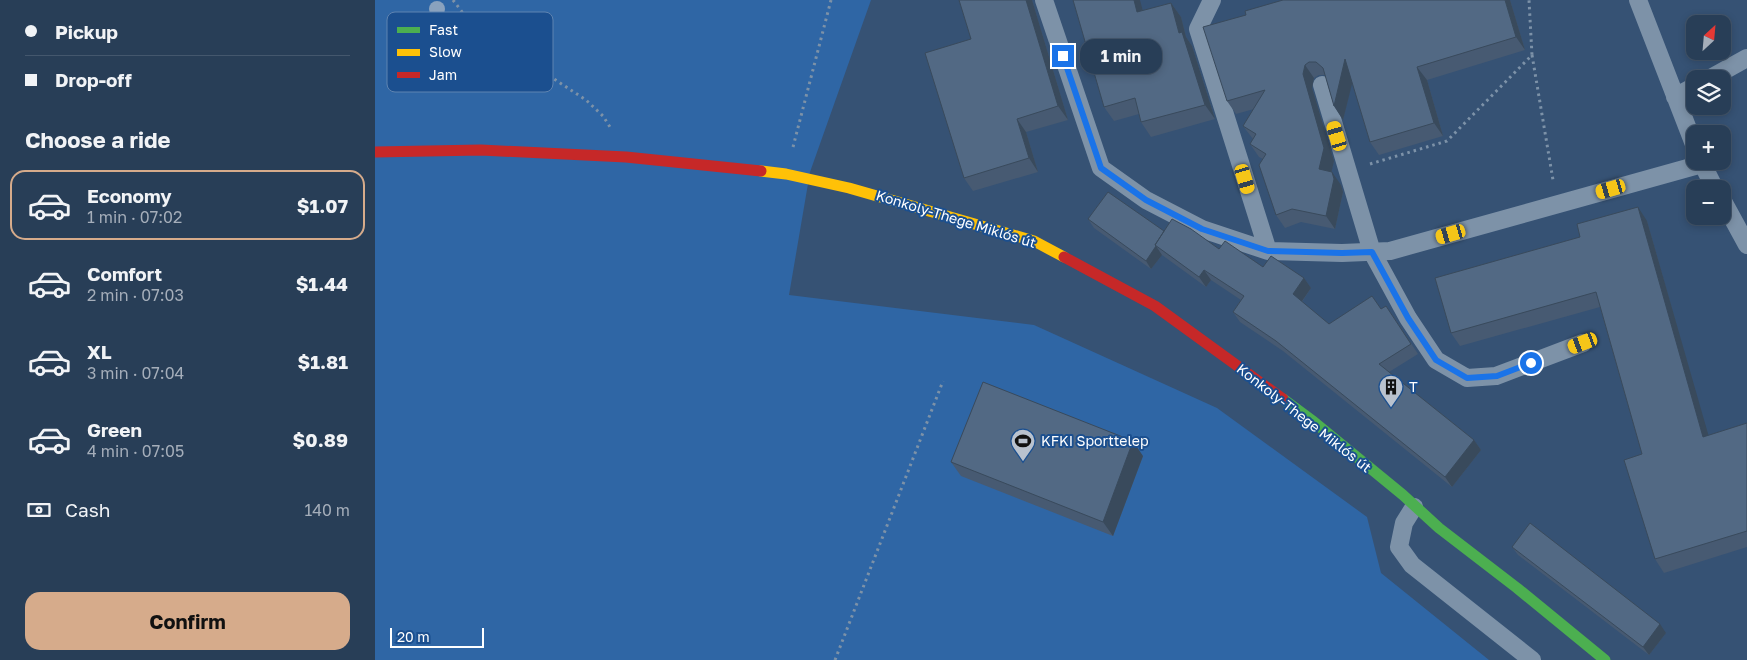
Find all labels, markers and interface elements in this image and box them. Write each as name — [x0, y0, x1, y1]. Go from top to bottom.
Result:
legend — [387, 12, 553, 92]
north arrow — [1686, 15, 1731, 60]
map controls — [1686, 15, 1731, 225]
text: Pickup — [55, 20, 118, 43]
text: Fast — [429, 21, 458, 38]
callout: 1 min — [1081, 38, 1163, 74]
text: Slow — [429, 43, 462, 60]
route end — [1052, 45, 1074, 67]
text: 1 min — [1101, 46, 1141, 66]
text: Jam — [429, 66, 457, 83]
text: Drop-off — [55, 68, 132, 91]
button: layers — [1686, 70, 1731, 115]
car — [1325, 119, 1348, 153]
button: + — [1686, 125, 1731, 170]
text: Choose a ride — [25, 126, 171, 153]
car — [1233, 162, 1256, 196]
car — [1594, 178, 1627, 200]
button: − — [1686, 180, 1731, 225]
icon: car — [27, 183, 72, 228]
text: Economy — [87, 184, 172, 207]
street label: Konkoly-Thege Miklós út — [874, 186, 1038, 251]
text: $1.07 — [297, 194, 348, 217]
text: 1 min · 07:02 — [87, 207, 182, 227]
car — [1434, 223, 1467, 245]
icon: car — [27, 261, 72, 306]
text: Comfort — [87, 262, 162, 285]
text: $1.44 — [296, 272, 348, 295]
text: 2 min · 07:03 — [87, 285, 184, 305]
car — [1566, 331, 1599, 355]
icon: car — [27, 339, 72, 384]
text: XL — [87, 340, 112, 363]
text: $1.81 — [297, 350, 348, 373]
route start — [1520, 352, 1542, 374]
street label: Konkoly-Thege Miklós út — [1234, 360, 1375, 475]
text: 3 min · 07:04 — [87, 363, 184, 383]
building icon: T — [1378, 374, 1404, 408]
place label: T — [1409, 378, 1418, 395]
icon: car — [27, 417, 72, 462]
text: Green — [87, 418, 142, 441]
text: $0.89 — [293, 428, 348, 451]
sports icon: KFKI Sporttelep — [1010, 428, 1036, 462]
place label: KFKI Sporttelep — [1041, 432, 1149, 449]
text: 4 min · 07:05 — [87, 441, 184, 461]
icon: cash — [25, 496, 53, 524]
text: Cash — [65, 498, 110, 521]
text: 140 m — [304, 500, 350, 520]
button: Confirm — [25, 592, 350, 650]
scale bar — [390, 625, 484, 648]
text: 20 m — [397, 628, 430, 645]

